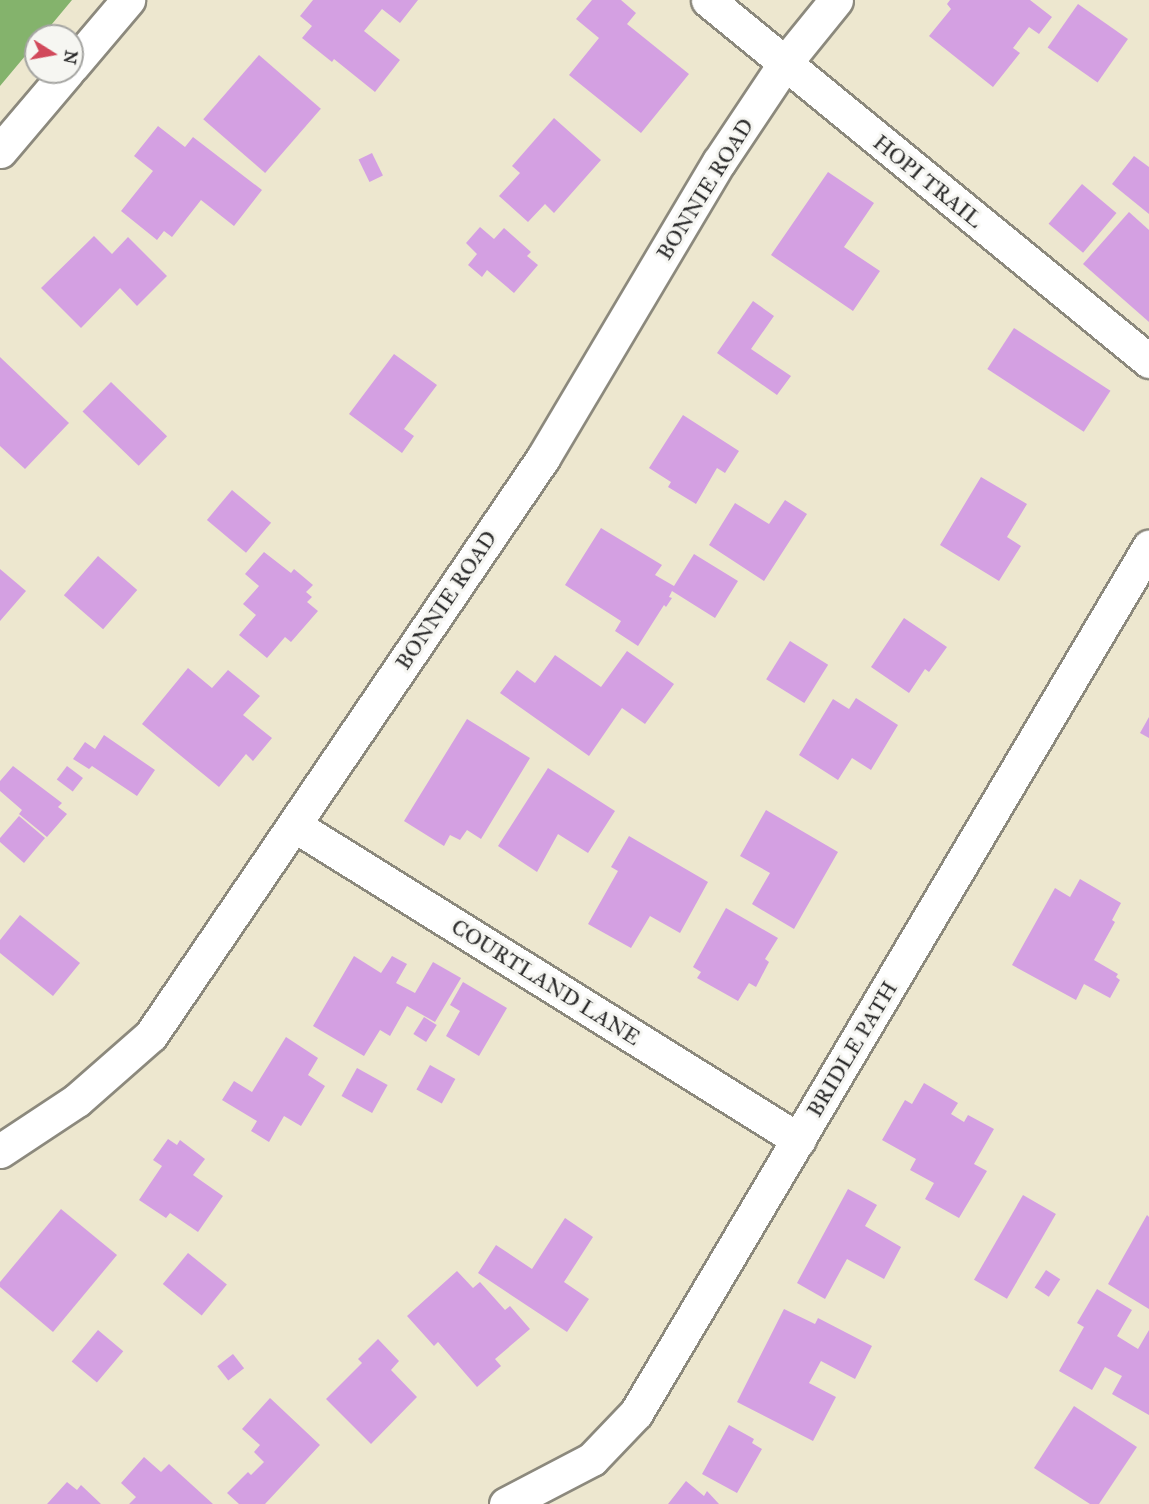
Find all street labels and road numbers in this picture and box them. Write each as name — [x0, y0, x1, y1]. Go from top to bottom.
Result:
street label: BONNIE ROAD — [651, 113, 759, 265]
street label: HOPI TRAIL — [868, 129, 988, 233]
street label: BONNIE ROAD — [390, 525, 502, 675]
street label: COURTLAND LANE — [447, 913, 645, 1051]
street label: BRIDLE PATH — [801, 976, 903, 1122]

